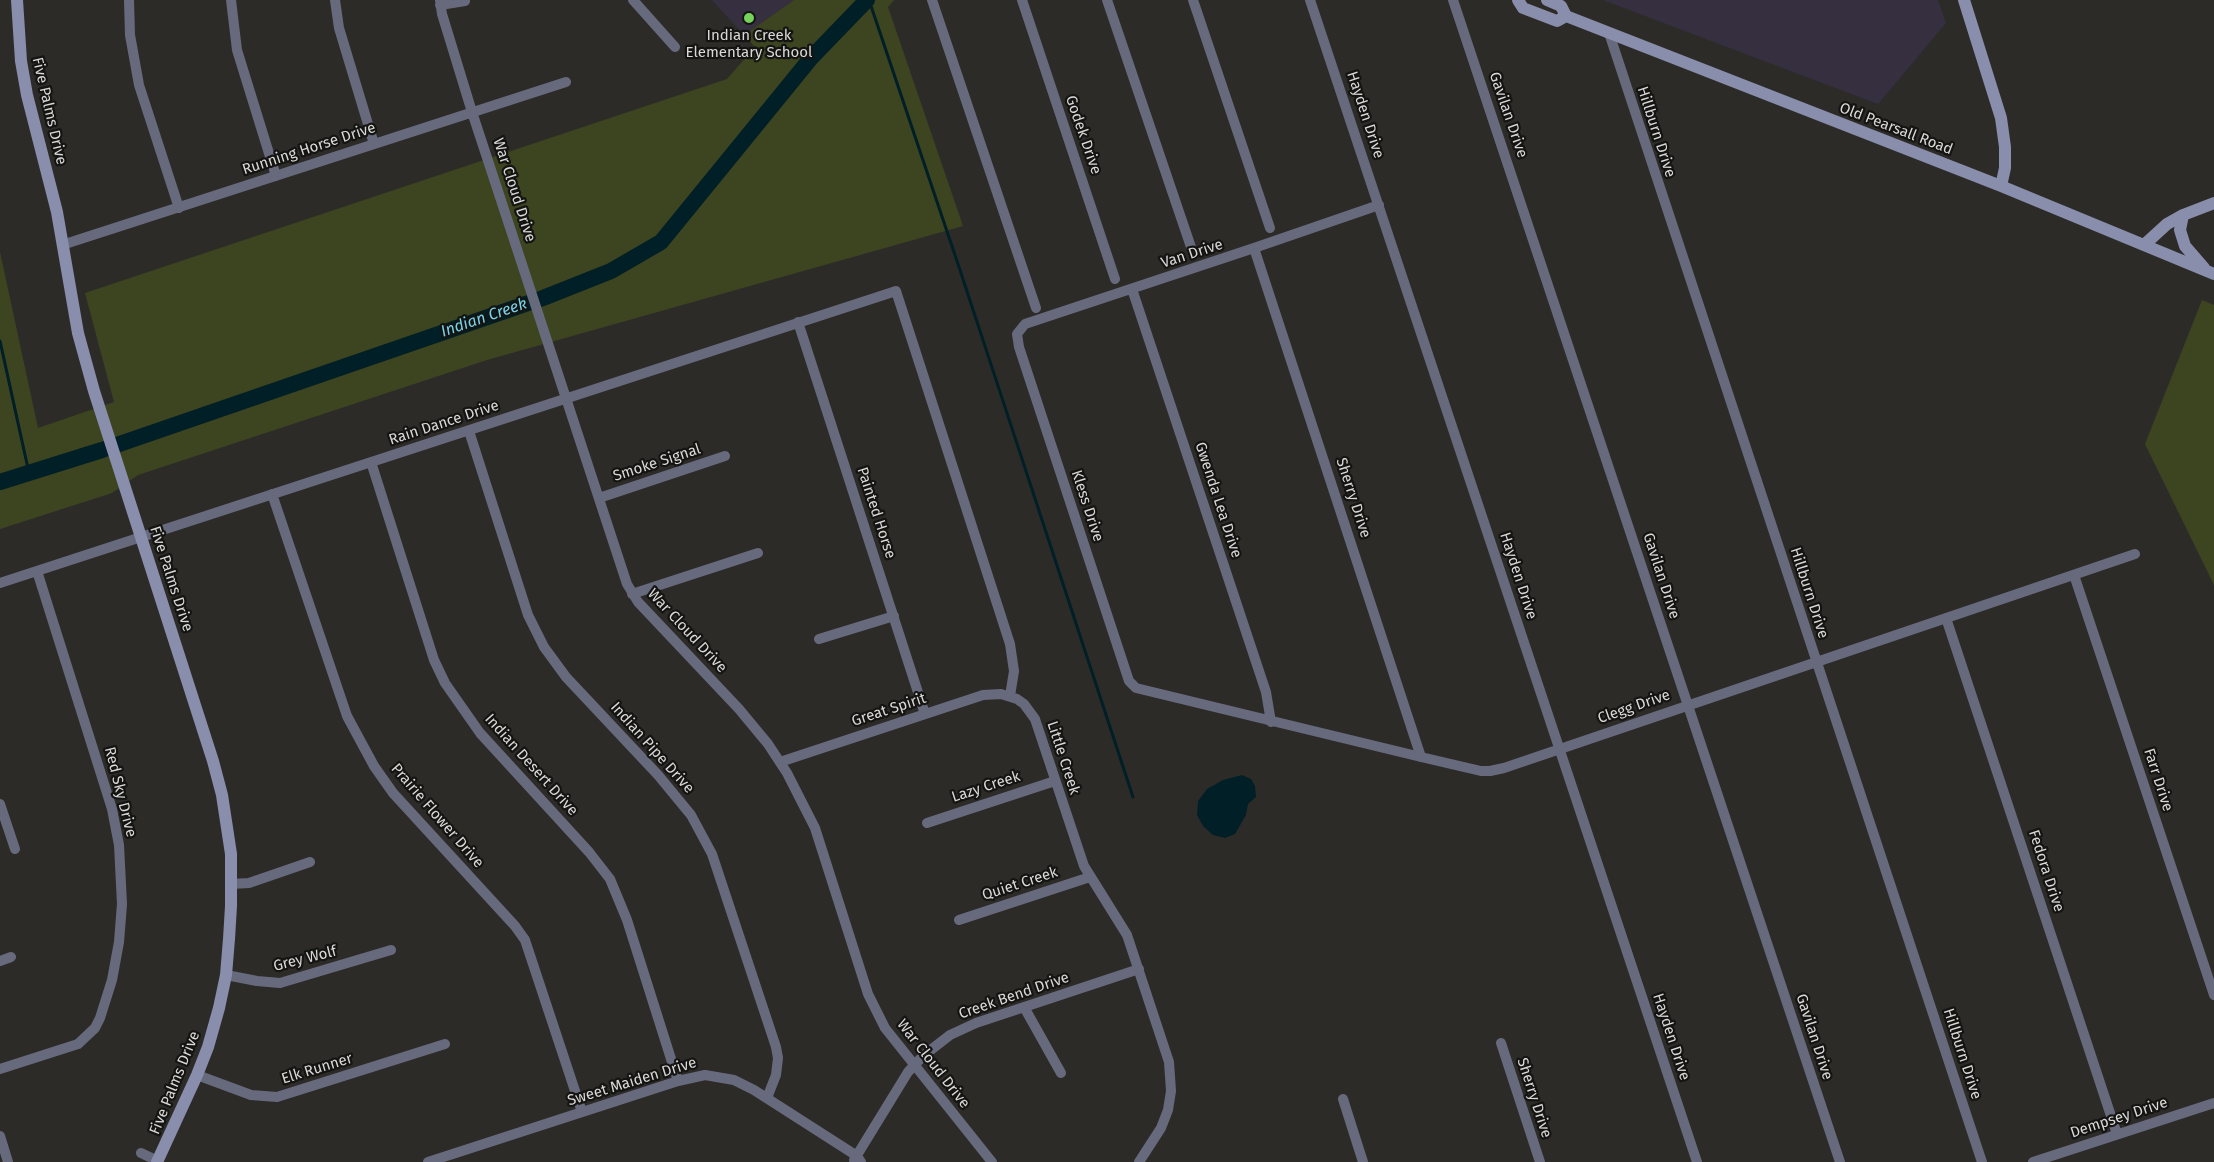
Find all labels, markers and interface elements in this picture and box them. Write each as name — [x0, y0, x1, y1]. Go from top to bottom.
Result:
marker: Indian Creek Elementary School — [742, 11, 756, 25]
place label: Indian Creek Elementary School — [686, 27, 812, 62]
street label: Five Palms Drive — [28, 55, 70, 167]
street label: Hayden Drive — [1342, 69, 1388, 161]
street label: Gavilan Drive — [1485, 70, 1531, 160]
street label: Hillburn Drive — [1633, 84, 1679, 180]
street label: Godek Drive — [1061, 93, 1105, 177]
street label: Old Pearsall Road — [1837, 99, 1955, 159]
street label: Running Horse Drive — [240, 119, 378, 179]
street label: War Cloud Drive — [489, 136, 539, 244]
street label: Van Drive — [1159, 236, 1225, 272]
water label: Indian Creek — [438, 294, 530, 342]
street label: Rain Dance Drive — [387, 397, 501, 449]
street label: Smoke Signal — [611, 440, 703, 486]
street label: Gwenda Lea Drive — [1191, 440, 1245, 560]
street label: Sherry Drive — [1332, 456, 1374, 540]
street label: Painted Horse — [853, 465, 899, 561]
street label: Kless Drive — [1067, 468, 1107, 544]
street label: Five Palms Drive — [145, 524, 197, 634]
street label: Hayden Drive — [1495, 530, 1541, 622]
street label: Gavilan Drive — [1639, 531, 1683, 621]
street label: Hillburn Drive — [1786, 545, 1832, 641]
street label: War Cloud Drive — [644, 585, 730, 677]
street label: Clegg Drive — [1595, 686, 1673, 728]
street label: Great Spirit — [850, 690, 928, 730]
street label: Indian Pipe Drive — [606, 699, 698, 797]
street label: Indian Desert Drive — [481, 710, 581, 820]
street label: Little Creek — [1043, 719, 1083, 797]
street label: Red Sky Drive — [100, 745, 140, 839]
street label: Farr Drive — [2139, 746, 2177, 814]
street label: Prairie Flower Drive — [387, 760, 487, 872]
street label: Lazy Creek — [949, 767, 1023, 807]
street label: Fedora Drive — [2024, 828, 2068, 914]
street label: Quiet Creek — [980, 863, 1060, 905]
street label: Grey Wolf — [271, 942, 339, 976]
street label: Creek Bend Drive — [956, 969, 1072, 1023]
street label: Hayden Drive — [1648, 991, 1694, 1083]
street label: Gavilan Drive — [1792, 992, 1836, 1082]
street label: Hillburn Drive — [1939, 1006, 1985, 1102]
street label: War Cloud Drive — [893, 1016, 973, 1112]
street label: Five Palms Drive — [146, 1029, 204, 1137]
street label: Elk Runner — [279, 1050, 355, 1088]
street label: Sweet Maiden Drive — [565, 1054, 699, 1110]
street label: Sherry Drive — [1513, 1056, 1555, 1140]
street label: Dempsey Drive — [2068, 1094, 2170, 1142]

